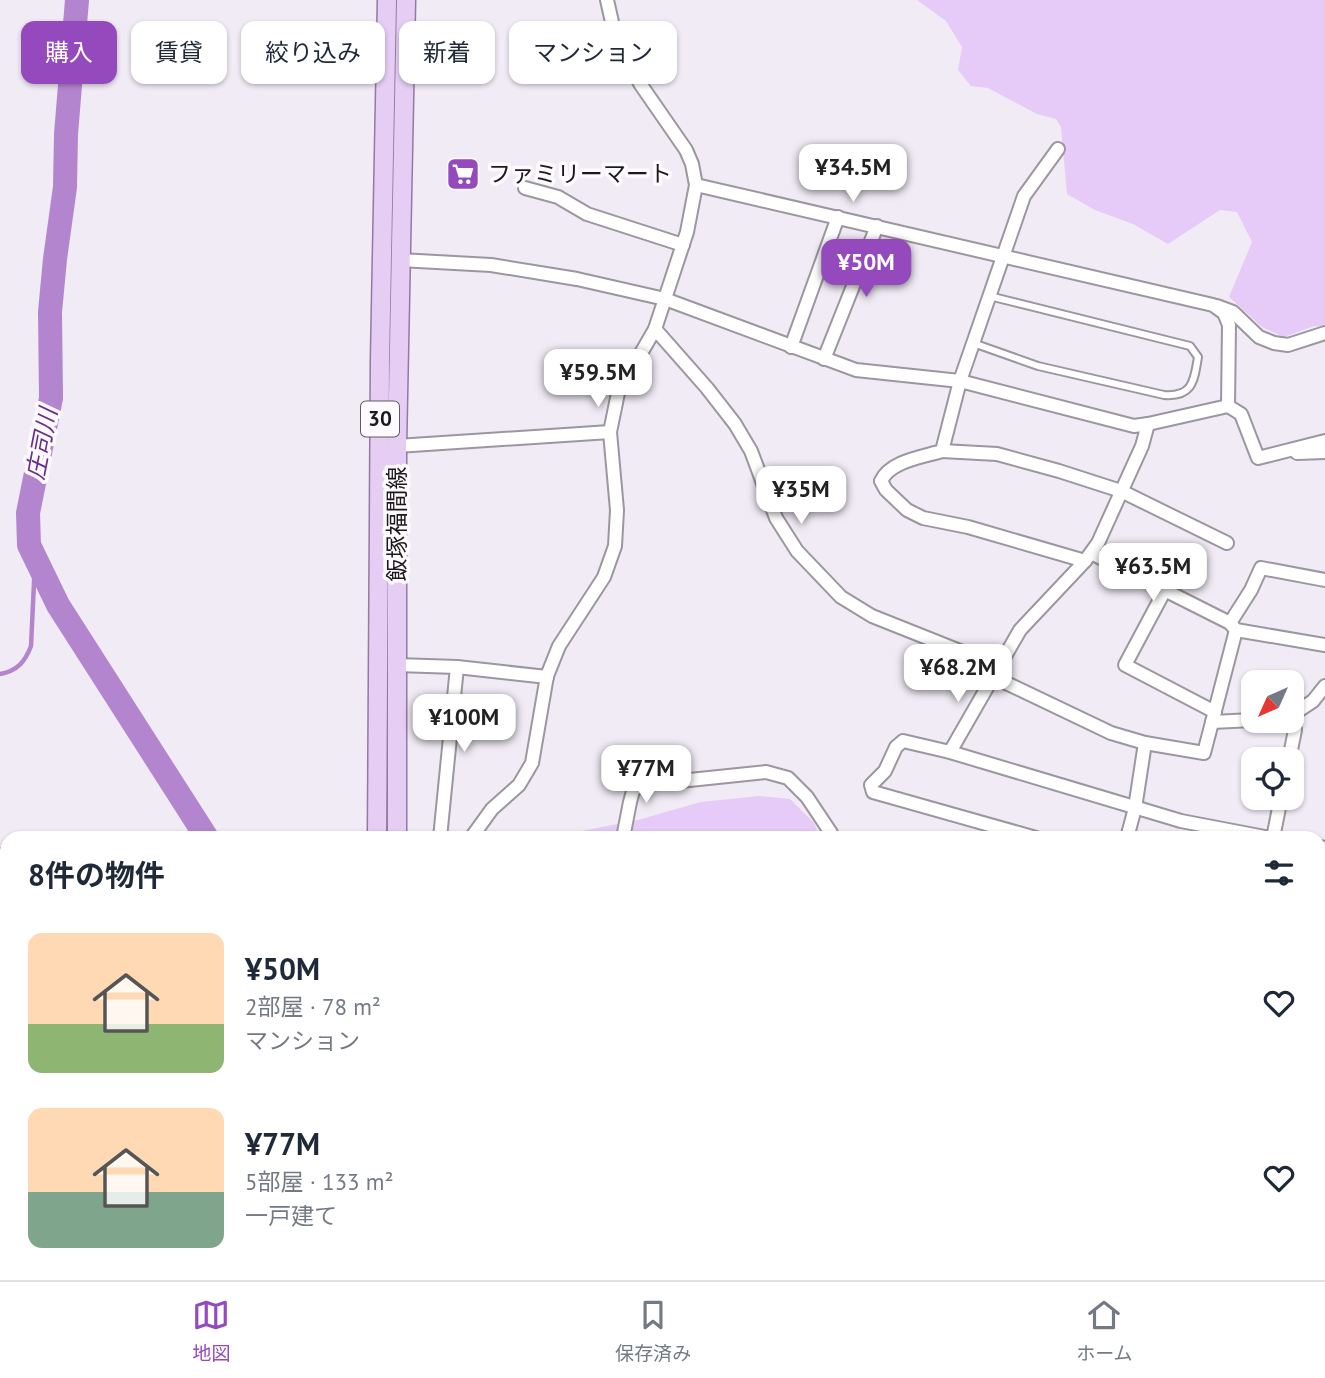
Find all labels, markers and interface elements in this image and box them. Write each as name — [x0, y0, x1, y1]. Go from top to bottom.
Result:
chip: 購入 — [21, 21, 117, 84]
chip: 賃貸 — [131, 21, 227, 84]
chip: 絞り込み — [241, 21, 385, 84]
chip: 新着 — [399, 21, 495, 84]
chip: マンション — [509, 21, 677, 84]
pin: ¥34.5M — [796, 144, 910, 204]
text: ¥34.5M — [815, 152, 891, 181]
supermarket icon: ファミリーマート — [444, 155, 482, 193]
place label: ファミリーマート — [488, 159, 672, 188]
pin: ¥50M — [825, 240, 907, 299]
text: ¥50M — [837, 247, 895, 276]
pin: ¥59.5M — [541, 350, 655, 409]
text: ¥59.5M — [560, 357, 636, 386]
road number: 30 — [361, 402, 399, 436]
water label: 庄司川 — [19, 403, 64, 482]
pin: ¥35M — [760, 466, 842, 526]
street label: 飯塚福間線 — [382, 467, 411, 582]
text: ¥35M — [772, 474, 830, 503]
pin: ¥63.5M — [1096, 544, 1210, 603]
text: ¥63.5M — [1115, 551, 1191, 580]
pin: ¥68.2M — [901, 644, 1015, 704]
text: ¥68.2M — [920, 652, 996, 681]
north arrow — [1241, 670, 1304, 733]
map controls — [1241, 670, 1304, 810]
pin: ¥100M — [415, 694, 513, 754]
text: ¥100M — [429, 702, 499, 731]
pin: ¥77M — [605, 746, 687, 805]
button: locate — [1241, 747, 1304, 810]
text: ¥77M — [617, 753, 675, 782]
icon: filters — [1260, 854, 1298, 892]
text: 8件の物件 — [28, 855, 165, 894]
text: ¥50M — [245, 949, 320, 988]
icon: home — [84, 961, 168, 1045]
icon: heart — [1260, 984, 1298, 1022]
text: 2部屋 · 78 m² — [245, 992, 381, 1021]
text: マンション — [245, 1026, 360, 1055]
text: ¥77M — [245, 1124, 320, 1163]
icon: home — [84, 1136, 168, 1220]
icon: heart — [1260, 1159, 1298, 1197]
text: 5部屋 · 133 m² — [245, 1167, 393, 1196]
text: 一戸建て — [245, 1201, 337, 1230]
tab: 地図 — [192, 1296, 230, 1365]
tab: 保存済み — [615, 1296, 691, 1365]
tab: ホーム — [1076, 1296, 1133, 1365]

